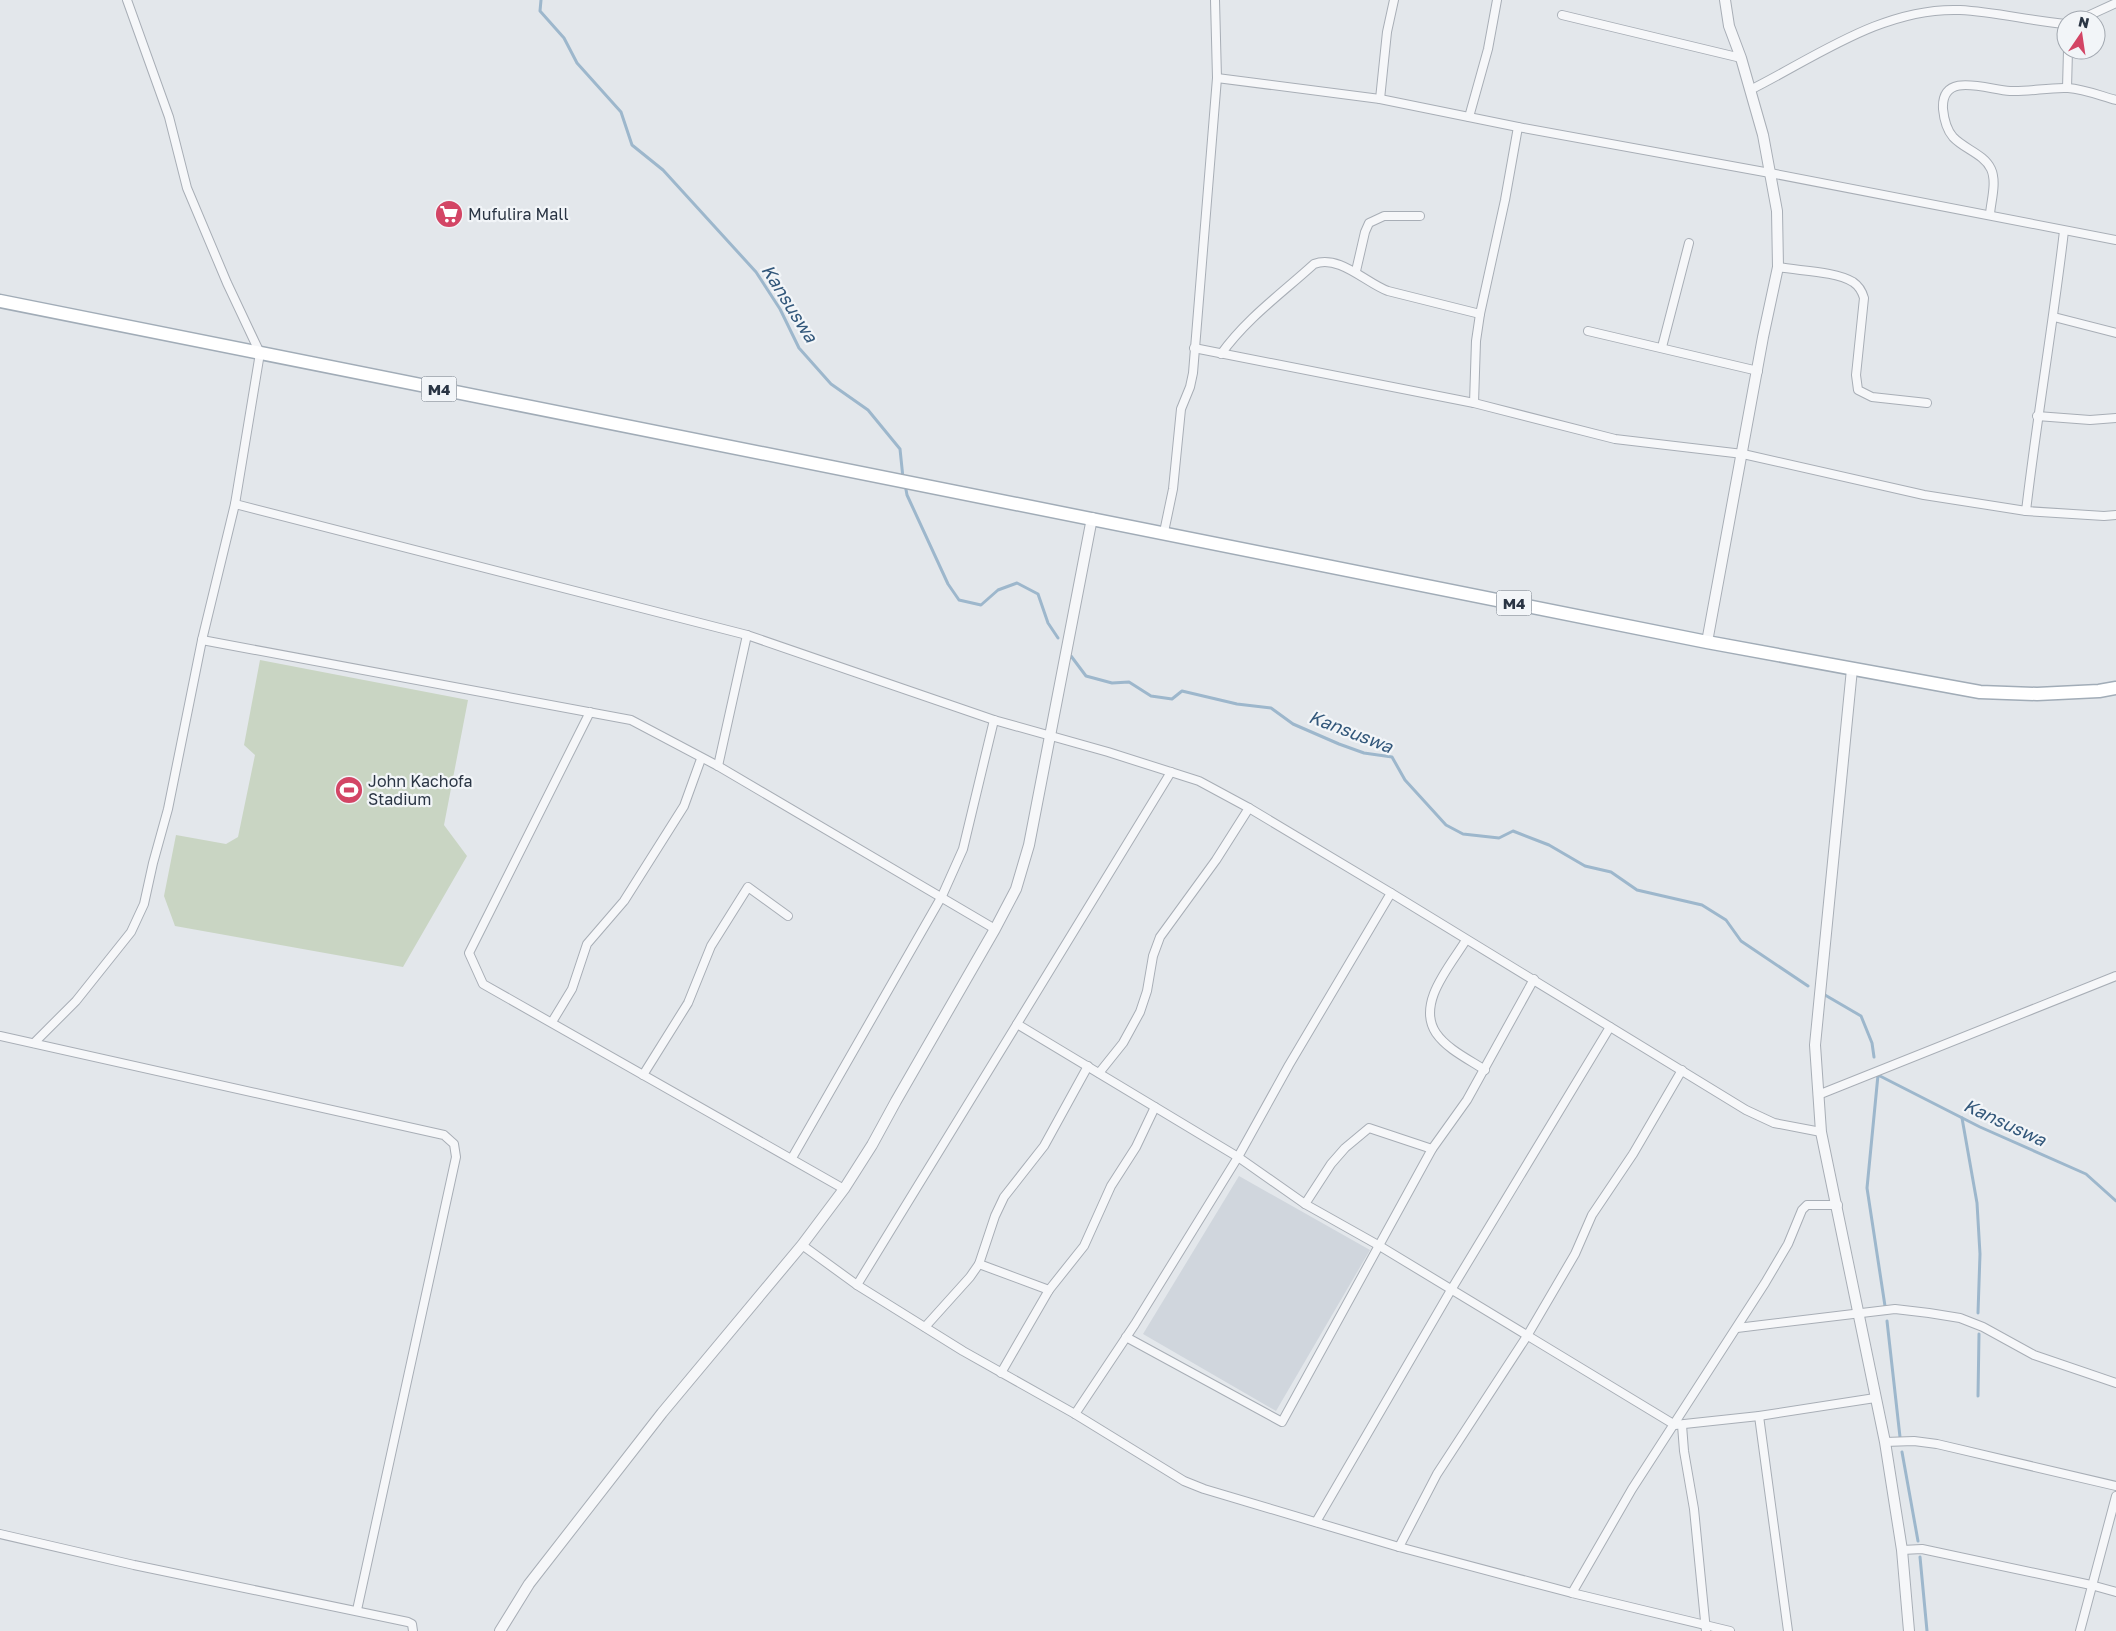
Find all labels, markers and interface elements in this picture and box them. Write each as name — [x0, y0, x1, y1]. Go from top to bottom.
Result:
north arrow — [2056, 10, 2106, 60]
text: N — [2077, 12, 2091, 31]
supermarket icon: Mufulira Mall — [434, 199, 464, 229]
place label: Mufulira Mall — [468, 204, 569, 224]
water label: Kansuswa — [757, 260, 823, 347]
road number: M4 — [422, 376, 456, 402]
road number: M4 — [1496, 590, 1532, 616]
water label: Kansuswa — [1306, 705, 1397, 757]
place label: John Kachofa Stadium — [368, 771, 473, 809]
sports icon: John Kachofa Stadium — [334, 775, 364, 805]
water label: Kansuswa — [1961, 1093, 2050, 1151]

